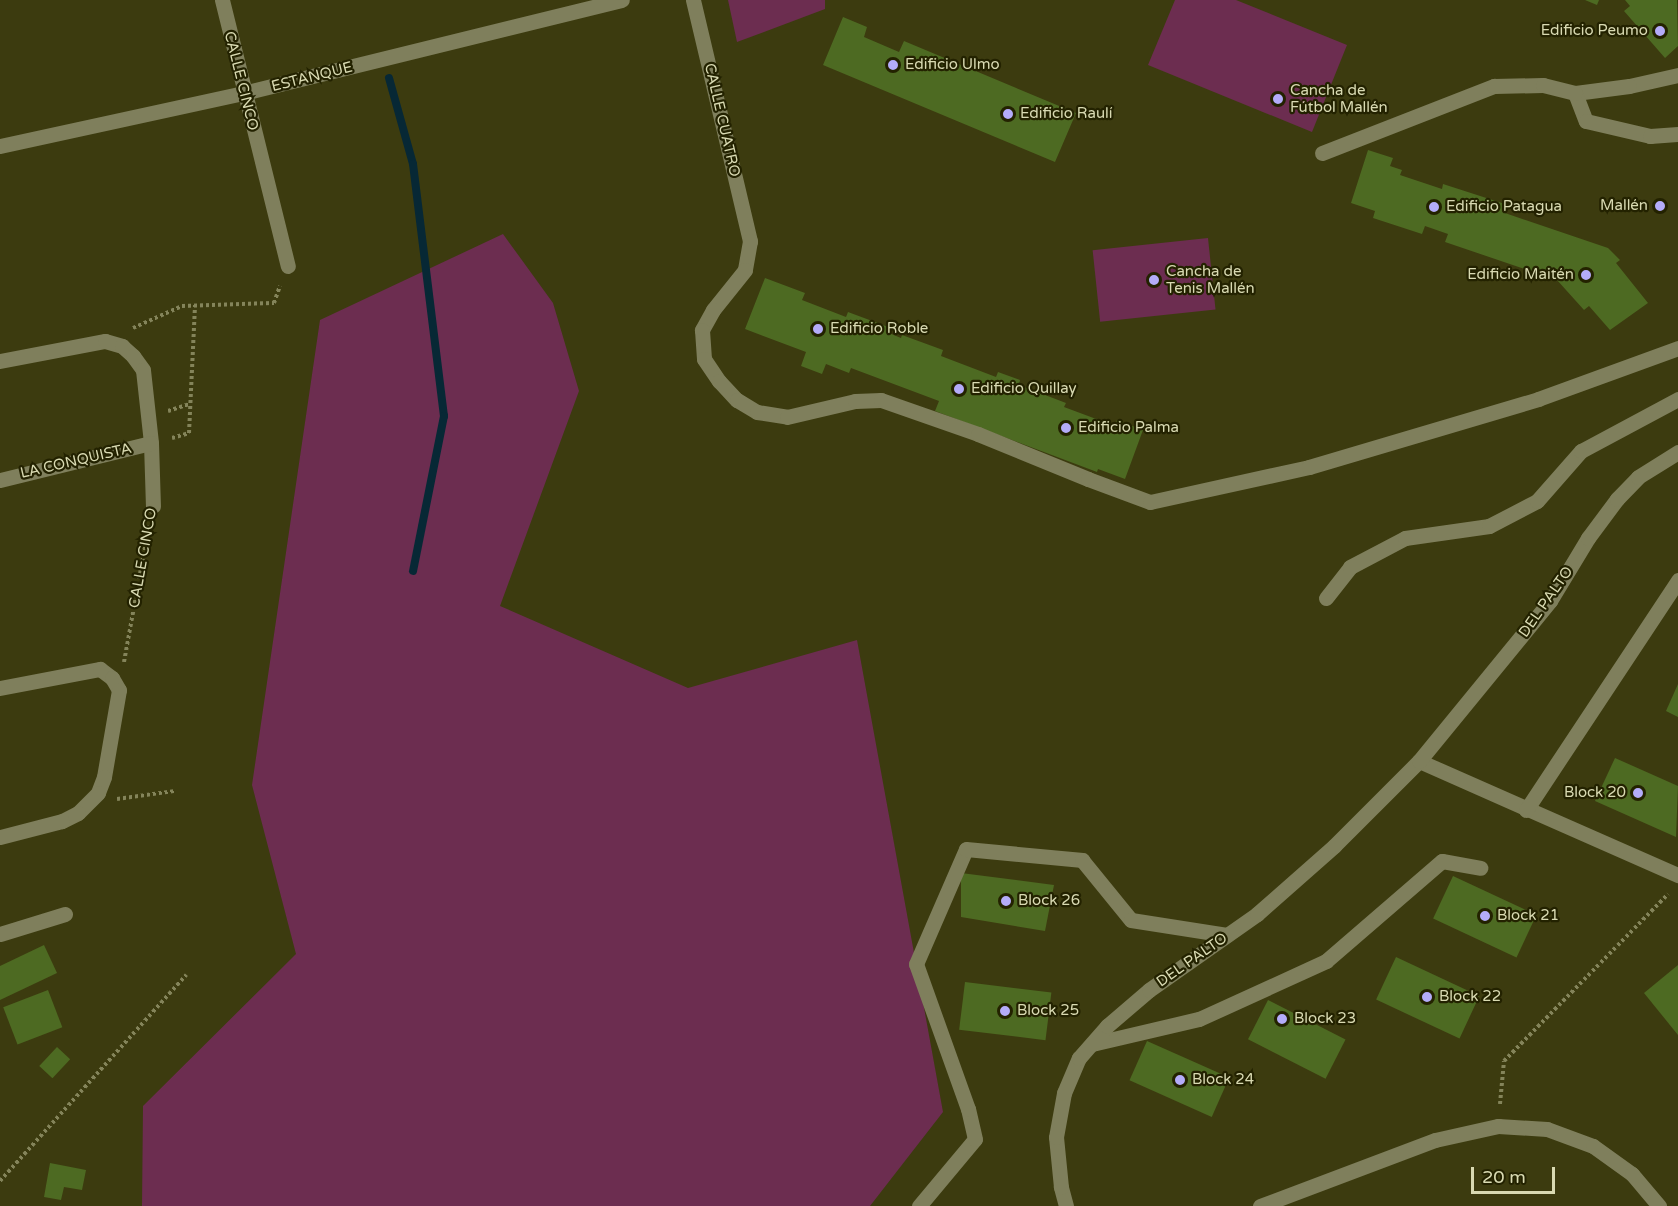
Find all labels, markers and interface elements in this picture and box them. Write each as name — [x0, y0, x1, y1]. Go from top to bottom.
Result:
place label: Edificio Peumo — [1541, 22, 1648, 40]
marker: Edificio Peumo — [1653, 24, 1667, 38]
street label: CALLE CINCO — [220, 30, 262, 132]
place label: Edificio Ulmo — [905, 56, 1000, 74]
street label: ESTANQUE — [270, 58, 354, 96]
marker: Edificio Ulmo — [886, 58, 900, 72]
street label: CALLE CUATRO — [700, 61, 744, 179]
place label: Cancha de Fútbol Mallén — [1290, 81, 1388, 116]
marker: Cancha de Fútbol Mallén — [1271, 92, 1285, 106]
place label: Edificio Raulí — [1020, 105, 1113, 123]
marker: Edificio Raulí — [1001, 107, 1015, 121]
place label: Mallén — [1600, 197, 1648, 215]
place label: Edificio Patagua — [1446, 198, 1562, 216]
marker: Mallén — [1653, 199, 1667, 213]
marker: Edificio Patagua — [1427, 200, 1441, 214]
place label: Cancha de Tenis Mallén — [1166, 262, 1255, 297]
place label: Edificio Maitén — [1467, 266, 1574, 284]
marker: Edificio Maitén — [1579, 268, 1593, 282]
marker: Cancha de Tenis Mallén — [1147, 273, 1161, 287]
place label: Edificio Roble — [830, 320, 928, 338]
marker: Edificio Roble — [811, 322, 825, 336]
place label: Edificio Quillay — [971, 380, 1077, 398]
marker: Edificio Quillay — [952, 382, 966, 396]
place label: Edificio Palma — [1078, 419, 1179, 437]
marker: Edificio Palma — [1059, 421, 1073, 435]
street label: LA CONQUISTA — [19, 439, 133, 483]
street label: CALLE CINCO — [125, 507, 161, 609]
street label: DEL PALTO — [1515, 563, 1577, 641]
place label: Block 20 — [1564, 784, 1626, 802]
marker: Block 20 — [1631, 786, 1645, 800]
place label: Block 26 — [1018, 892, 1080, 910]
marker: Block 26 — [999, 894, 1013, 908]
place label: Block 21 — [1497, 907, 1559, 925]
marker: Block 21 — [1478, 909, 1492, 923]
street label: DEL PALTO — [1153, 929, 1231, 991]
place label: Block 22 — [1439, 988, 1501, 1006]
marker: Block 22 — [1420, 990, 1434, 1004]
place label: Block 25 — [1017, 1002, 1079, 1020]
marker: Block 25 — [998, 1004, 1012, 1018]
place label: Block 23 — [1294, 1010, 1356, 1028]
marker: Block 23 — [1275, 1012, 1289, 1026]
place label: Block 24 — [1192, 1071, 1254, 1089]
marker: Block 24 — [1173, 1073, 1187, 1087]
scale bar — [1474, 1155, 1558, 1193]
text: 20 m — [1482, 1166, 1526, 1188]

